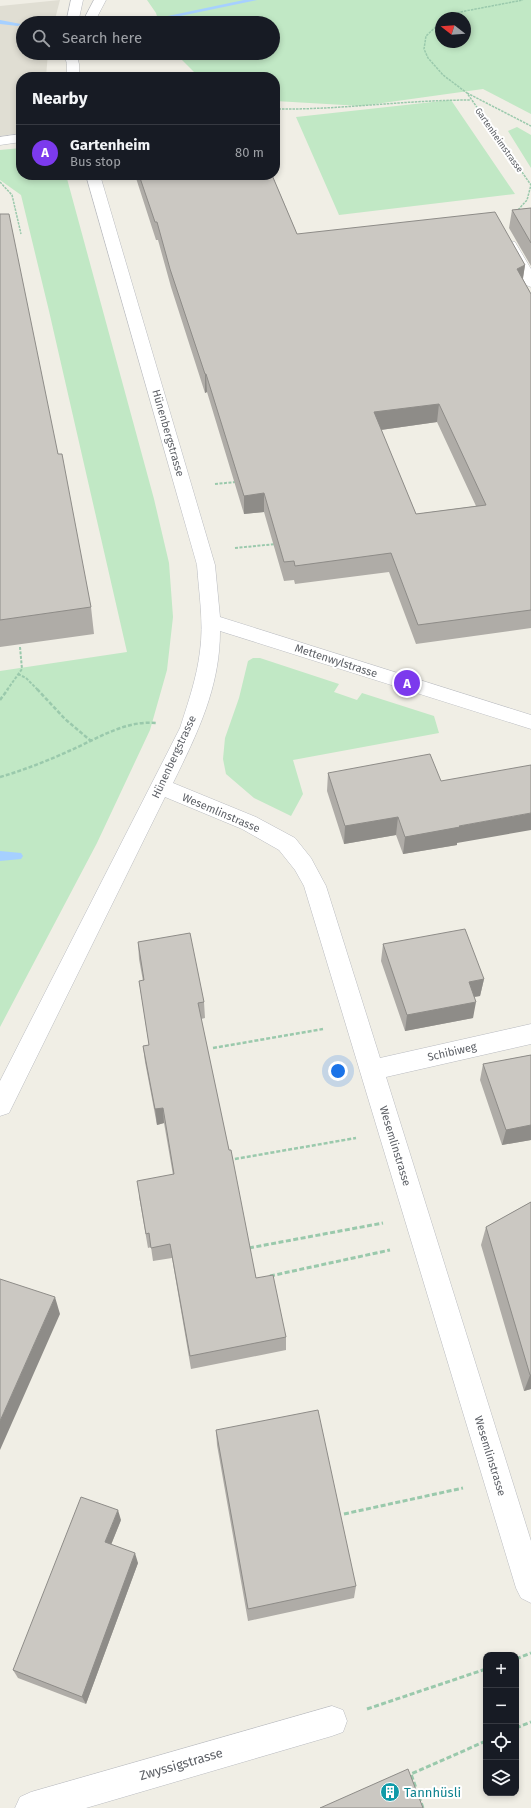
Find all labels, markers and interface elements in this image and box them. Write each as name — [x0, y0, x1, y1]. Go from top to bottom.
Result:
north arrow — [435, 12, 471, 48]
search box — [16, 16, 280, 60]
icon: search — [30, 27, 52, 49]
text: Search here — [62, 29, 142, 47]
text: Nearby — [32, 88, 87, 109]
street label: Gartenheimstrasse — [473, 106, 525, 174]
text: Gartenheim — [70, 136, 150, 154]
text: A — [41, 145, 49, 160]
text: 80 m — [235, 145, 264, 160]
text: Bus stop — [70, 154, 121, 169]
street label: Hünenbergstrasse — [149, 388, 187, 478]
street label: Mettenwylstrasse — [293, 641, 379, 681]
pin: A — [394, 668, 420, 698]
street label: Hünenbergstrasse — [149, 713, 199, 801]
street label: Wesemlinstrasse — [180, 791, 262, 835]
street label: Schibiweg — [426, 1040, 478, 1064]
your location — [328, 1061, 348, 1081]
street label: Wesemlinstrasse — [377, 1104, 413, 1188]
street label: Wesemlinstrasse — [472, 1414, 508, 1498]
map controls — [483, 1652, 519, 1796]
button: + — [483, 1652, 519, 1688]
button: − — [483, 1688, 519, 1724]
button: locate — [483, 1724, 519, 1760]
street label: Zwyssigstrasse — [138, 1745, 224, 1783]
button: layers — [483, 1760, 519, 1796]
building icon: Tannhüsli — [379, 1781, 401, 1803]
place label: Tannhüsli — [404, 1785, 461, 1800]

